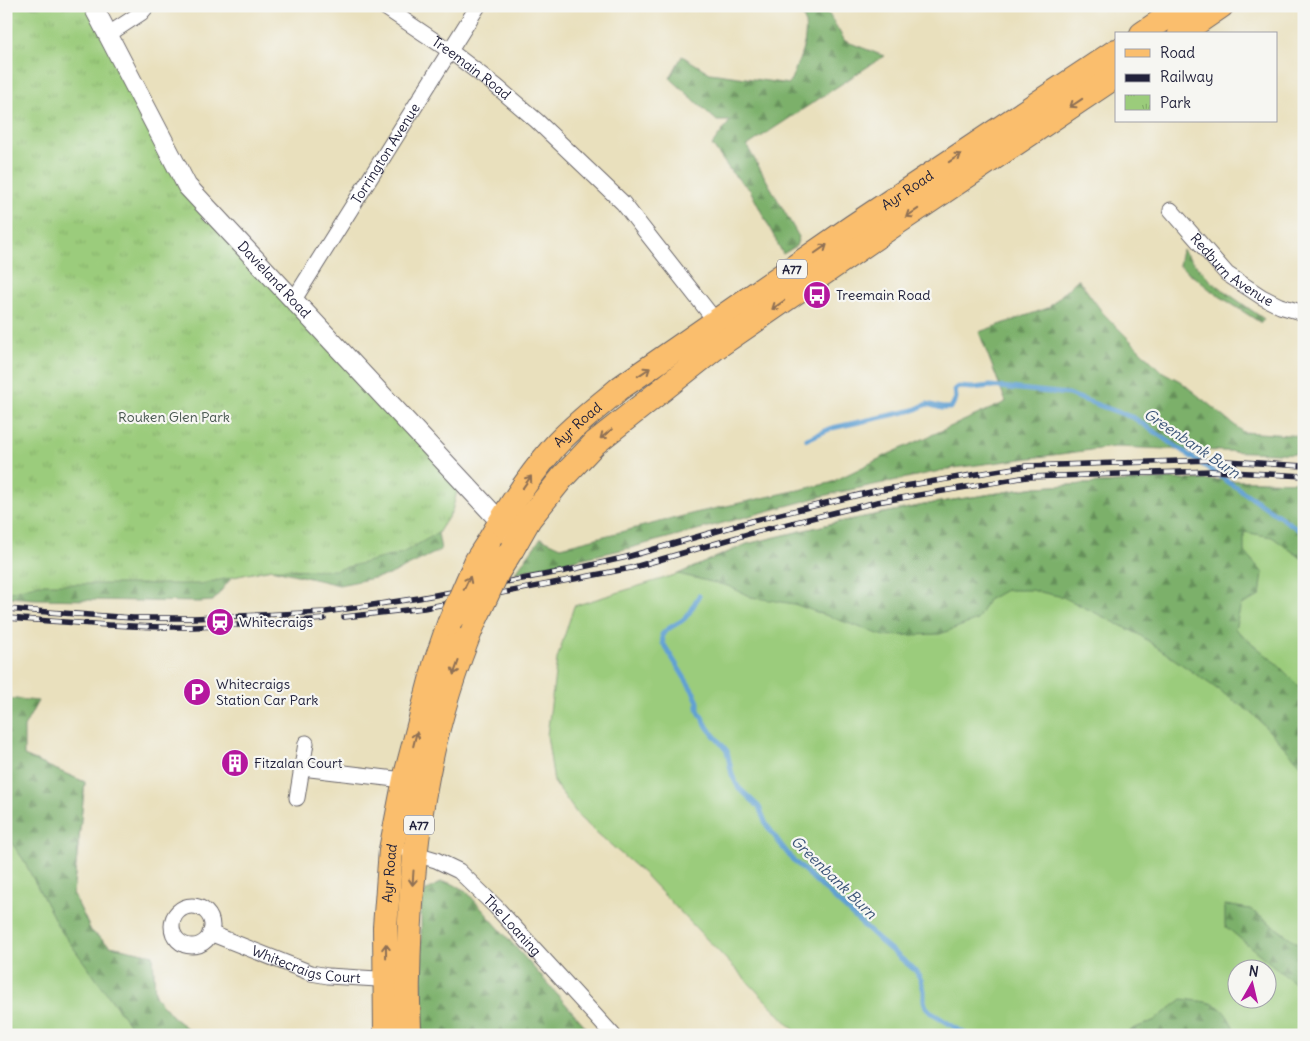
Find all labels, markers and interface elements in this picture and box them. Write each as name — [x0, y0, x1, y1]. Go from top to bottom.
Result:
street label: Treemain Road — [428, 32, 515, 104]
legend — [1115, 32, 1278, 122]
text: Road — [1160, 43, 1195, 62]
text: Railway — [1160, 67, 1214, 86]
text: Park — [1160, 93, 1191, 112]
one-way arrow — [1069, 98, 1083, 108]
street label: Torrington Avenue — [347, 100, 424, 207]
one-way arrow — [948, 153, 962, 163]
street label: Ayr Road — [878, 166, 937, 214]
one-way arrow — [905, 208, 919, 218]
street label: Redburn Avenue — [1186, 229, 1276, 310]
street label: Davieland Road — [234, 237, 315, 322]
one-way arrow — [814, 244, 828, 254]
road number: A77 — [777, 260, 807, 278]
bus stop icon: Treemain Road — [802, 280, 832, 310]
place label: Treemain Road — [836, 286, 930, 304]
one-way arrow — [771, 300, 785, 310]
one-way arrow — [637, 367, 651, 377]
street label: Ayr Road — [549, 398, 605, 451]
water label: Greenbank Burn — [1140, 404, 1244, 482]
park label: Rouken Glen Park — [118, 408, 230, 426]
one-way arrow — [600, 429, 613, 440]
one-way arrow — [522, 476, 532, 490]
one-way arrow — [462, 575, 472, 590]
station icon: Whitecraigs — [205, 607, 235, 637]
place label: Whitecraigs — [239, 613, 313, 631]
one-way arrow — [451, 660, 460, 675]
place label: Whitecraigs Station Car Park — [216, 675, 318, 709]
parking icon: Whitecraigs Station Car Park — [182, 677, 212, 707]
one-way arrow — [411, 731, 420, 747]
building icon: Fitzalan Court — [220, 748, 250, 778]
place label: Fitzalan Court — [254, 754, 343, 772]
road number: A77 — [404, 816, 434, 834]
water label: Greenbank Burn — [787, 831, 881, 923]
street label: Ayr Road — [378, 842, 401, 903]
one-way arrow — [408, 870, 417, 886]
street label: The Loaning — [480, 891, 545, 960]
street label: Whitecraigs Court — [249, 941, 361, 987]
one-way arrow — [381, 943, 391, 960]
north arrow — [1228, 958, 1278, 1008]
text: N — [1248, 962, 1260, 981]

